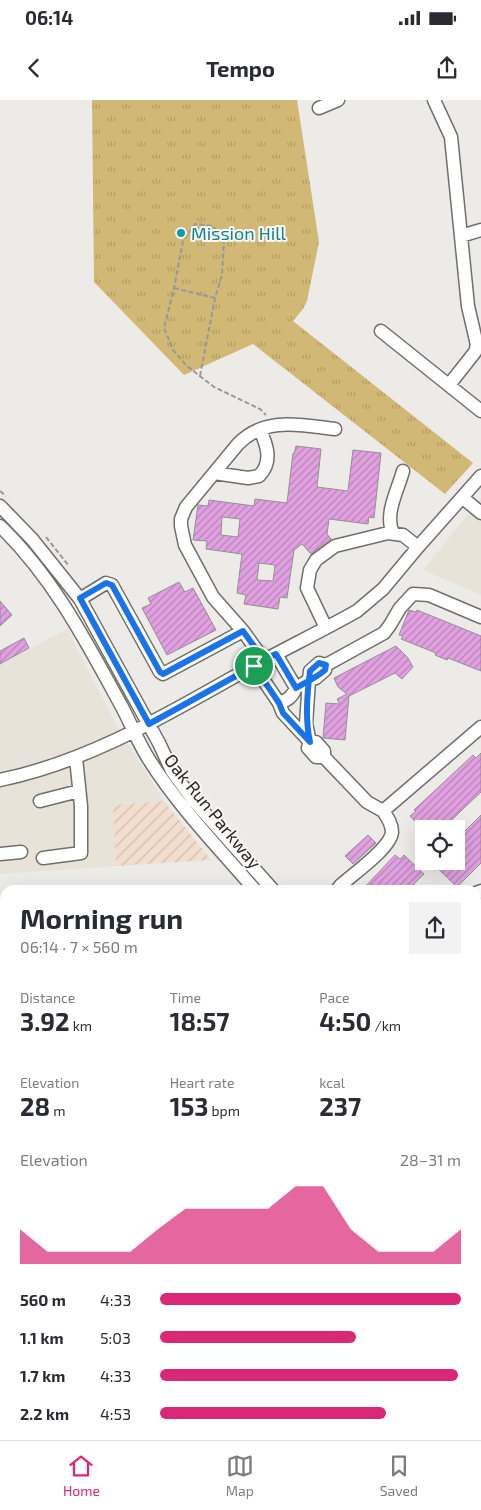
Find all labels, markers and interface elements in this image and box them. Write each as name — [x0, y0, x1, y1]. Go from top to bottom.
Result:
text: 06:14 — [25, 6, 73, 29]
icon: back — [20, 54, 48, 82]
icon: share — [433, 54, 461, 82]
text: Tempo — [206, 55, 275, 81]
place label: Mission Hill — [191, 222, 287, 244]
marker: Mission Hill — [175, 227, 187, 239]
pin — [233, 645, 275, 687]
icon: arrive — [240, 652, 268, 680]
street label: Oak Run Parkway — [160, 749, 266, 873]
map controls — [415, 820, 465, 870]
button: locate — [415, 820, 465, 870]
text: Morning run — [20, 901, 183, 935]
button: share — [409, 902, 461, 954]
text: 06:14 · 7 × 560 m — [20, 937, 138, 956]
text: Distance — [20, 989, 75, 1006]
text: Time — [170, 989, 201, 1006]
text: Pace — [319, 989, 349, 1006]
text: 3.92 — [20, 1006, 70, 1036]
text: 18:57 — [170, 1006, 229, 1036]
text: 4:50 — [319, 1006, 371, 1036]
text: km — [70, 1017, 92, 1034]
text: /km — [371, 1017, 401, 1034]
text: Elevation — [20, 1074, 79, 1091]
text: Heart rate — [170, 1074, 234, 1091]
text: kcal — [319, 1074, 345, 1091]
text: 28 — [20, 1091, 50, 1121]
text: 153 — [170, 1091, 208, 1121]
text: 237 — [319, 1091, 361, 1121]
text: m — [50, 1102, 66, 1119]
text: bpm — [208, 1102, 240, 1119]
text: Elevation — [20, 1150, 88, 1169]
text: 28–31 m — [400, 1150, 461, 1169]
text: 560 m — [20, 1290, 66, 1309]
text: 4:33 — [100, 1290, 131, 1309]
text: 1.1 km — [20, 1328, 64, 1347]
text: 5:03 — [100, 1328, 131, 1347]
text: 1.7 km — [20, 1366, 65, 1385]
text: 4:33 — [100, 1366, 131, 1385]
text: 2.2 km — [20, 1404, 69, 1423]
text: 4:53 — [100, 1404, 131, 1423]
tab: Home — [63, 1452, 100, 1499]
tab: Map — [226, 1452, 254, 1499]
tab: Saved — [380, 1452, 418, 1499]

